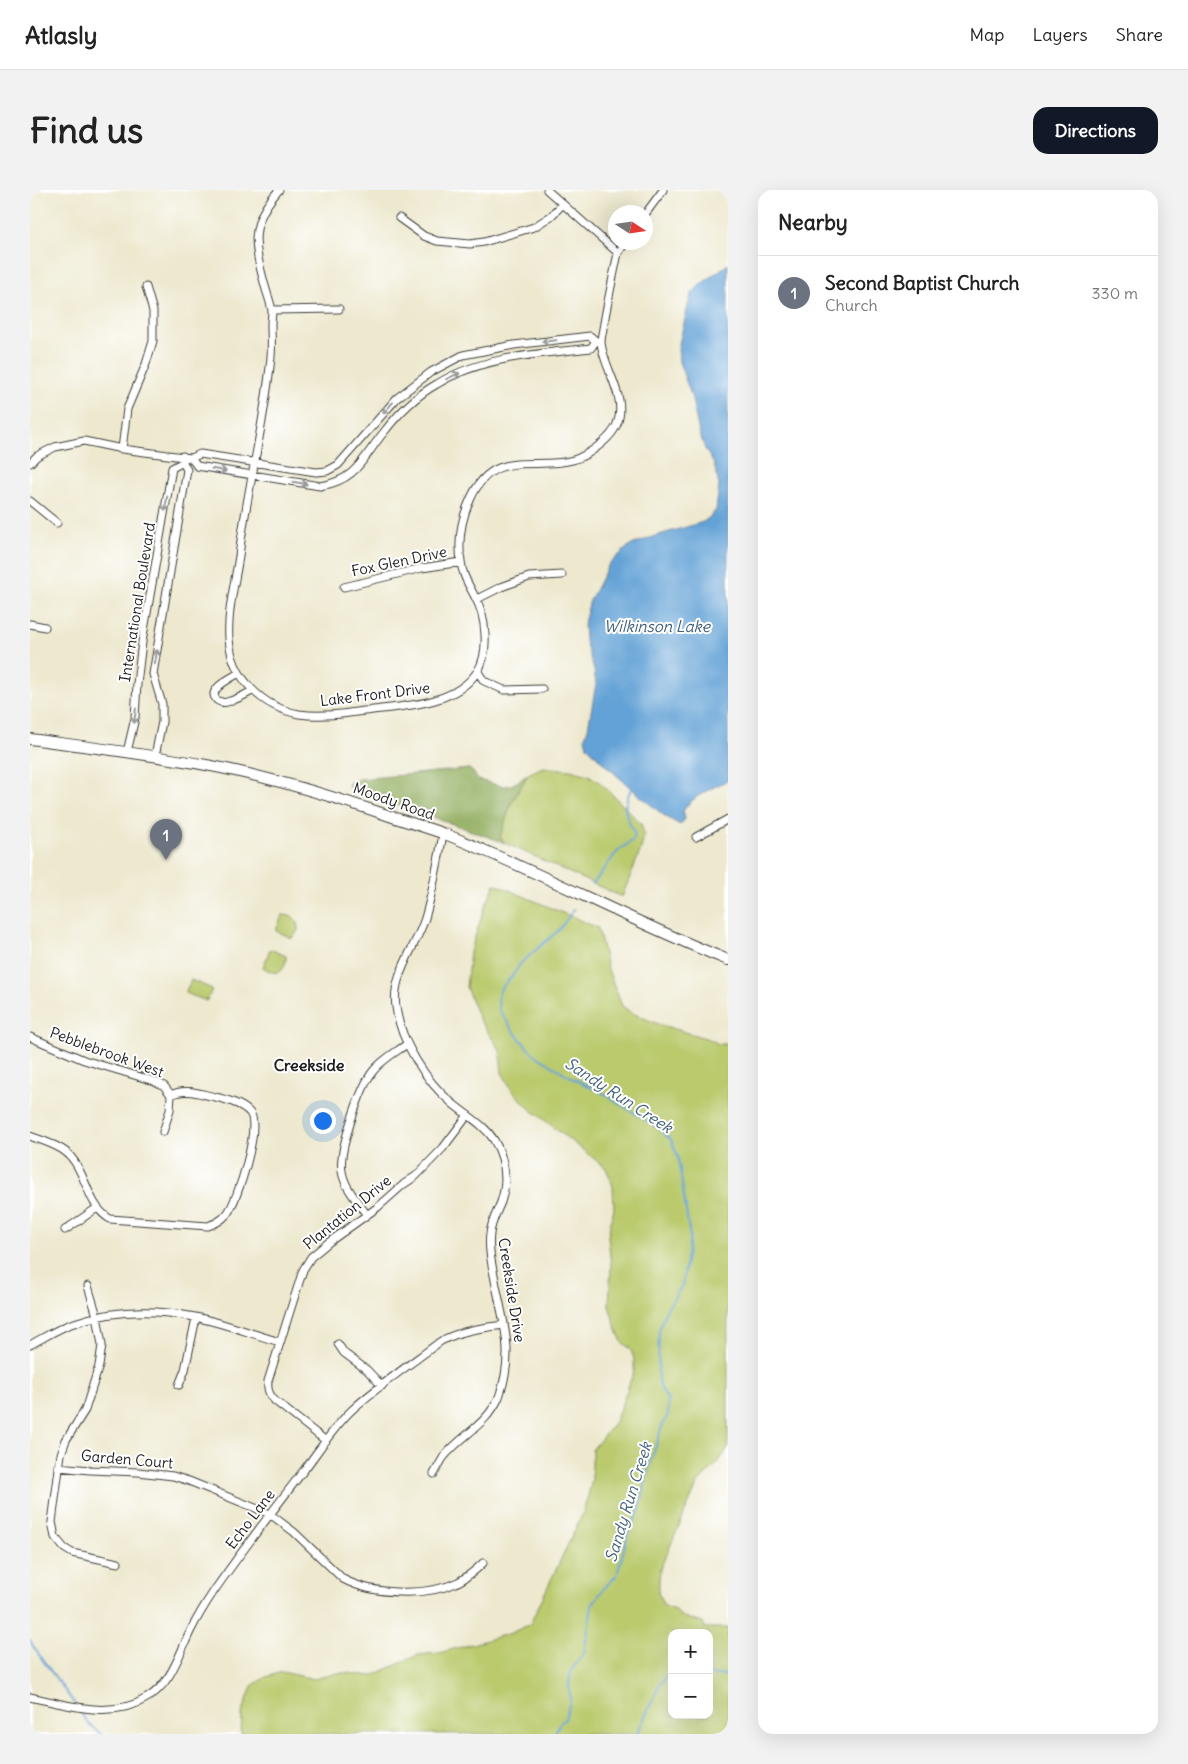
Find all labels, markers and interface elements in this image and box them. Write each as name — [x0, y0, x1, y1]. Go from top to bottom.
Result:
text: Atlasly — [25, 20, 97, 50]
text: Map — [969, 23, 1004, 46]
text: Layers — [1032, 23, 1088, 46]
text: Share — [1116, 23, 1163, 46]
button: Directions — [1033, 107, 1158, 154]
text: Find us — [30, 108, 143, 152]
north arrow — [608, 205, 653, 250]
text: Nearby — [778, 209, 848, 236]
text: Second Baptist Church — [825, 271, 1020, 295]
text: 1 — [791, 283, 797, 303]
text: 330 m — [1091, 283, 1138, 303]
text: Church — [825, 295, 878, 315]
one-way arrow — [542, 336, 558, 346]
one-way arrow — [445, 371, 460, 381]
one-way arrow — [383, 402, 394, 415]
one-way arrow — [211, 465, 227, 475]
one-way arrow — [292, 478, 308, 488]
one-way arrow — [161, 495, 171, 511]
street label: International Boulevard — [115, 521, 159, 683]
street label: Fox Glen Drive — [350, 542, 448, 580]
water label: Wilkinson Lake — [604, 616, 712, 636]
one-way arrow — [151, 649, 161, 665]
street label: Lake Front Drive — [319, 678, 431, 710]
one-way arrow — [130, 708, 140, 724]
street label: Moody Road — [351, 778, 437, 824]
pin: 1 — [150, 819, 182, 860]
street label: Pebblebrook West — [47, 1023, 167, 1081]
water label: Sandy Run Creek — [562, 1053, 678, 1138]
district label: Creekside — [274, 1055, 345, 1075]
your location — [310, 1108, 336, 1134]
street label: Plantation Drive — [299, 1171, 395, 1253]
street label: Creekside Drive — [494, 1236, 530, 1344]
water label: Sandy Run Creek — [600, 1438, 656, 1564]
street label: Garden Court — [80, 1446, 174, 1472]
street label: Echo Lane — [221, 1485, 279, 1553]
map controls — [668, 1629, 713, 1719]
button: + — [668, 1629, 713, 1674]
button: − — [668, 1674, 713, 1719]

